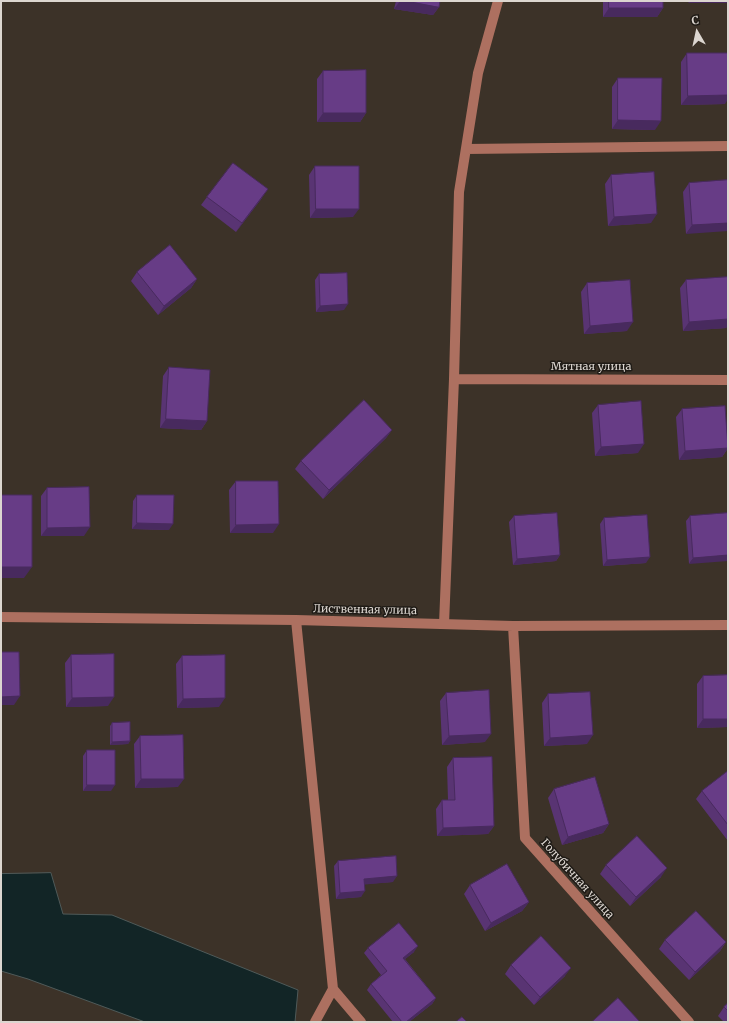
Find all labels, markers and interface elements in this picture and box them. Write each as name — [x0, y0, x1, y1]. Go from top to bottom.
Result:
north arrow — [677, 12, 717, 52]
text: С — [690, 13, 700, 28]
street label: Мятная улица — [551, 360, 631, 374]
street label: Лиственная улица — [313, 602, 417, 618]
street label: Голубичная улица — [538, 836, 616, 922]

